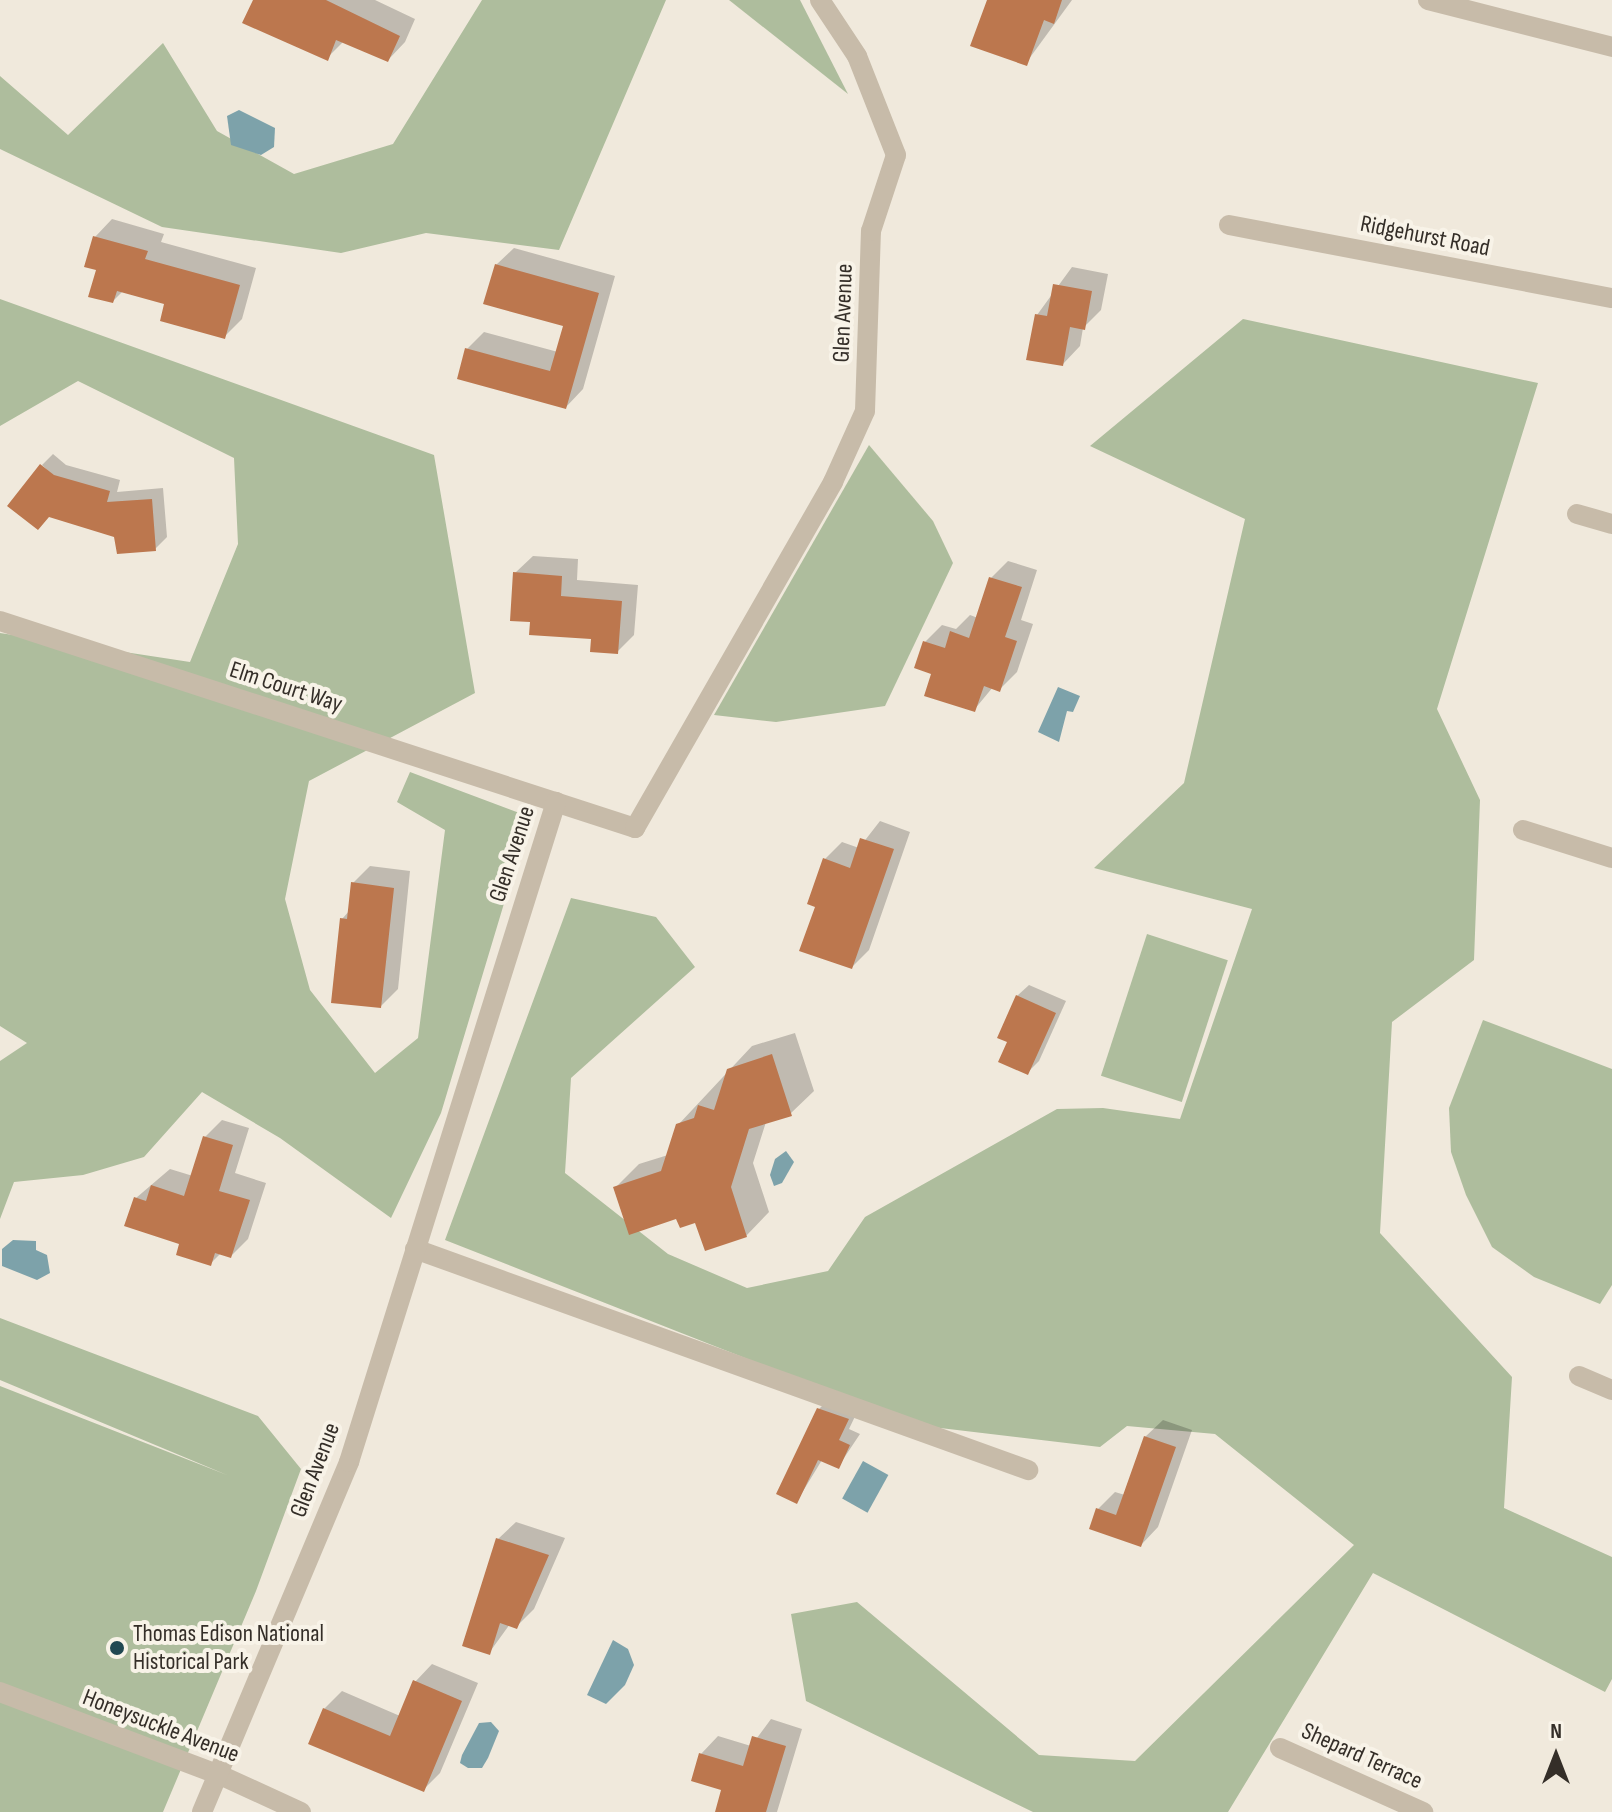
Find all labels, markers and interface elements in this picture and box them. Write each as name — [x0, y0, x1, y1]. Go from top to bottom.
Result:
street label: Ridgehurst Road — [1358, 209, 1492, 263]
street label: Glen Avenue — [827, 263, 859, 363]
street label: Elm Court Way — [226, 655, 346, 719]
street label: Glen Avenue — [483, 803, 541, 905]
street label: Glen Avenue — [284, 1419, 346, 1521]
place label: Thomas Edison National Historical Park — [133, 1620, 324, 1676]
marker: Thomas Edison National Historical Park — [108, 1639, 126, 1657]
street label: Honeysuckle Avenue — [79, 1683, 243, 1769]
north arrow — [1516, 1716, 1596, 1796]
street label: Shepard Terrace — [1297, 1717, 1427, 1795]
text: N — [1550, 1718, 1562, 1745]

